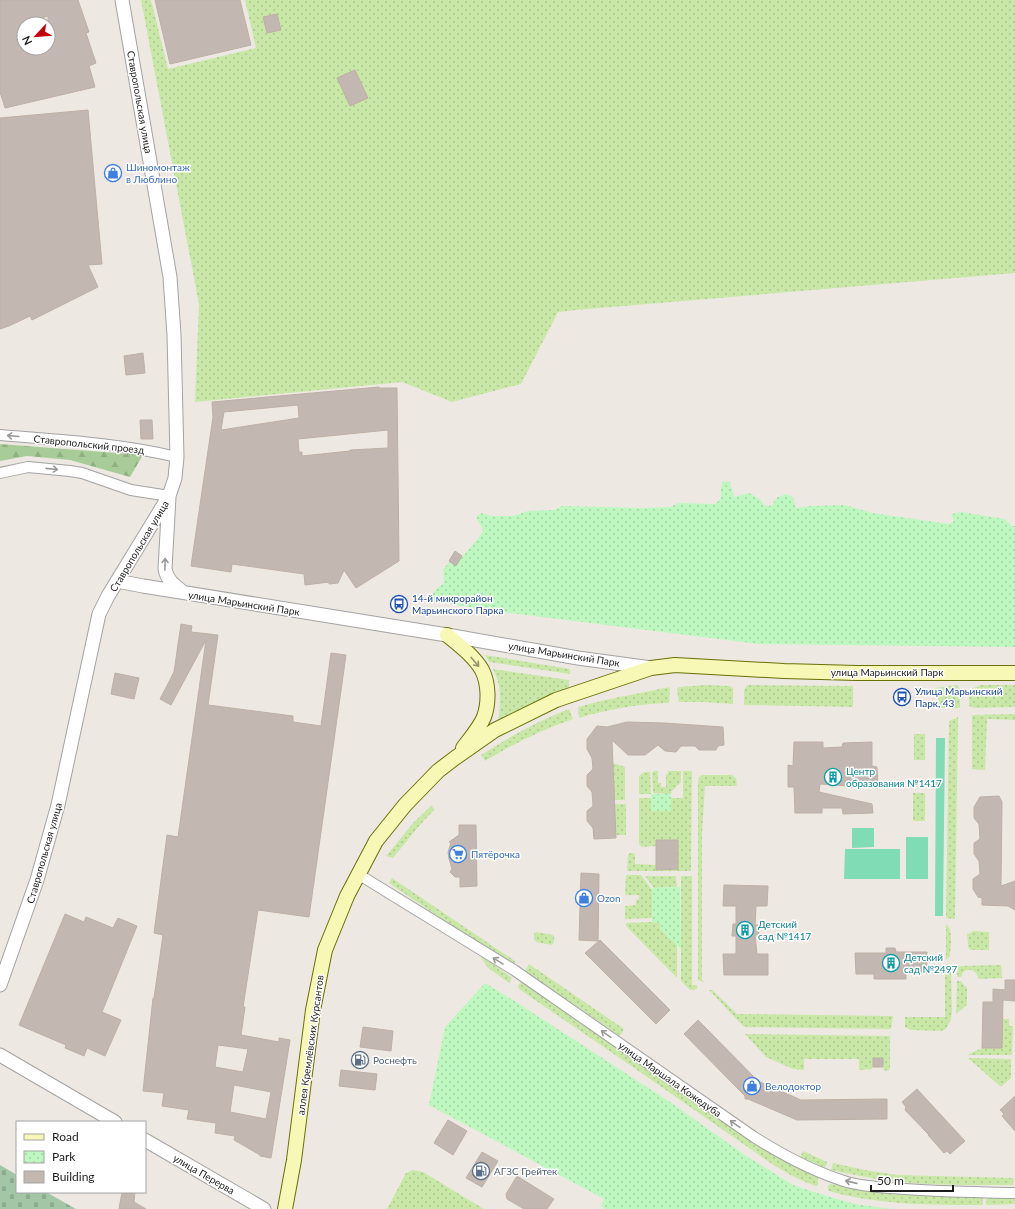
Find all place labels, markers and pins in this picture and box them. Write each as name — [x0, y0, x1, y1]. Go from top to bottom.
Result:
place label: Шиномонтаж в Люблино — [126, 161, 190, 185]
shop icon: Шиномонтаж в Люблино — [103, 163, 123, 183]
place label: 14-й микрорайон Марьинского Парка — [412, 592, 503, 616]
bus stop icon: 14-й микрорайон Марьинского Парка — [389, 594, 409, 614]
place label: Улица Марьинский Парк, 43 — [915, 685, 1003, 709]
bus stop icon: Улица Марьинский Парк, 43 — [892, 687, 912, 707]
place label: Центр образования №1417 — [846, 765, 942, 789]
building icon: Центр образования №1417 — [823, 767, 843, 787]
supermarket icon: Пятёрочка — [448, 844, 468, 864]
place label: Пятёрочка — [471, 848, 520, 860]
shop icon: Ozon — [574, 888, 594, 908]
place label: Ozon — [597, 892, 621, 904]
place label: Детский сад №1417 — [758, 918, 811, 942]
building icon: Детский сад №1417 — [735, 920, 755, 940]
place label: Детский сад №2497 — [904, 951, 957, 975]
building icon: Детский сад №2497 — [881, 953, 901, 973]
fuel station icon: Роснефть — [350, 1050, 370, 1070]
place label: Роснефть — [373, 1054, 417, 1066]
shop icon: Велодоктор — [742, 1076, 762, 1096]
place label: Велодоктор — [765, 1080, 821, 1092]
fuel station icon: АГЗС Грейтек — [471, 1161, 491, 1181]
place label: АГЗС Грейтек — [494, 1165, 558, 1177]

